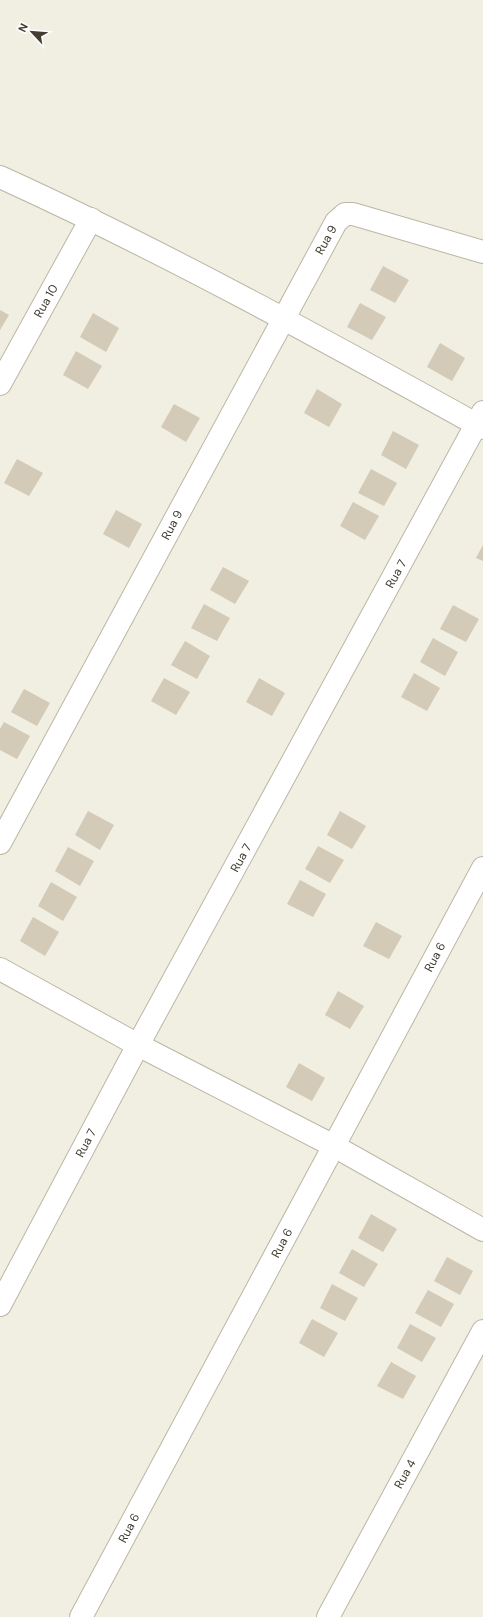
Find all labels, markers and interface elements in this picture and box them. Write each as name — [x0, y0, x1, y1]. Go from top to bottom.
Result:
north arrow — [12, 12, 52, 52]
text: N — [15, 21, 31, 34]
street label: Rua 9 — [311, 222, 341, 258]
street label: Rua 10 — [30, 282, 62, 320]
street label: Rua 9 — [158, 507, 186, 543]
street label: Rua 7 — [382, 557, 410, 591]
street label: Rua 7 — [227, 841, 255, 875]
street label: Rua 6 — [421, 939, 449, 975]
street label: Rua 7 — [72, 1126, 100, 1160]
street label: Rua 6 — [268, 1225, 296, 1261]
street label: Rua 4 — [390, 1457, 420, 1491]
street label: Rua 6 — [115, 1510, 143, 1546]

